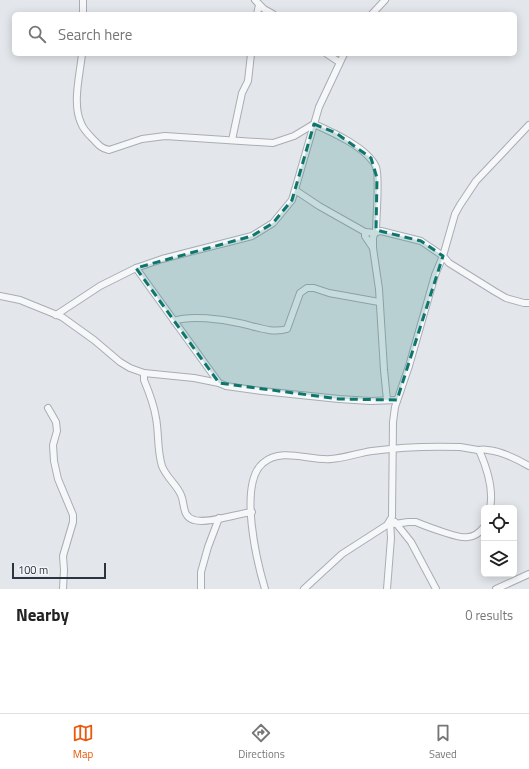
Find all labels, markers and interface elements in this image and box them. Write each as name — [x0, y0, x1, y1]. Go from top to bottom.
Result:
search box — [12, 12, 517, 56]
icon: search — [26, 23, 48, 45]
text: Search here — [58, 23, 132, 46]
map controls — [481, 505, 517, 577]
button: locate — [481, 505, 517, 541]
button: layers — [481, 541, 517, 577]
scale bar — [12, 561, 106, 580]
text: 100 m — [18, 562, 48, 578]
text: Nearby — [16, 602, 69, 628]
text: 0 results — [465, 605, 513, 625]
tab: Map — [72, 722, 94, 762]
tab: Directions — [238, 722, 285, 762]
tab: Saved — [429, 722, 457, 762]

